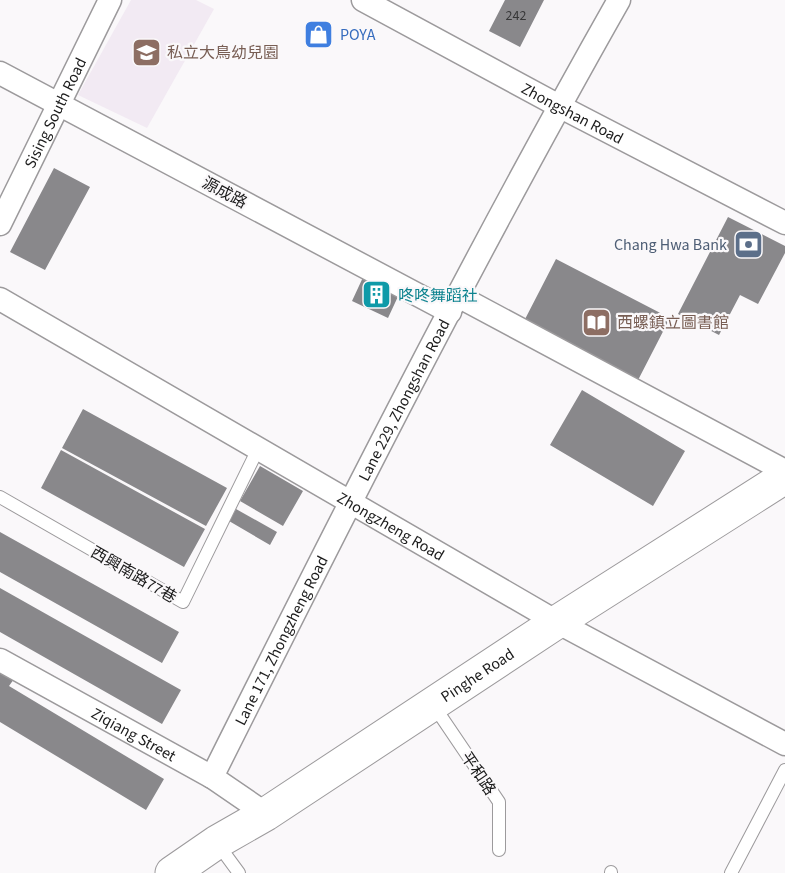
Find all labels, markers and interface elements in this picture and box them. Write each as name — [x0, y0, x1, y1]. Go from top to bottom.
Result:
house number: 242 — [506, 6, 526, 26]
shop icon: POYA — [303, 18, 335, 50]
place label: POYA — [340, 24, 376, 46]
school or university icon: 私立大鳥幼兒園 — [130, 36, 162, 68]
place label: 私立大鳥幼兒園 — [167, 42, 279, 64]
street label: Sising South Road — [19, 54, 92, 172]
street label: Zhongshan Road — [517, 78, 627, 150]
street label: 源成路 — [198, 172, 251, 214]
bank icon: Chang Hwa Bank — [732, 228, 764, 260]
place label: Chang Hwa Bank — [614, 234, 727, 256]
building icon: 咚咚舞蹈社 — [361, 279, 393, 311]
place label: 咚咚舞蹈社 — [398, 285, 478, 307]
library icon: 西螺鎮立圖書館 — [580, 306, 612, 338]
place label: 西螺鎮立圖書館 — [617, 312, 729, 334]
street label: Lane 229, Zhongshan Road — [353, 315, 455, 485]
street label: Zhongzheng Road — [333, 487, 448, 566]
street label: 西興南路77巷 — [86, 541, 181, 608]
street label: Lane 171, Zhongzheng Road — [230, 552, 334, 729]
street label: Pinghe Road — [437, 643, 519, 708]
street label: Ziqiang Street — [87, 703, 180, 767]
street label: 平和路 — [456, 748, 501, 800]

